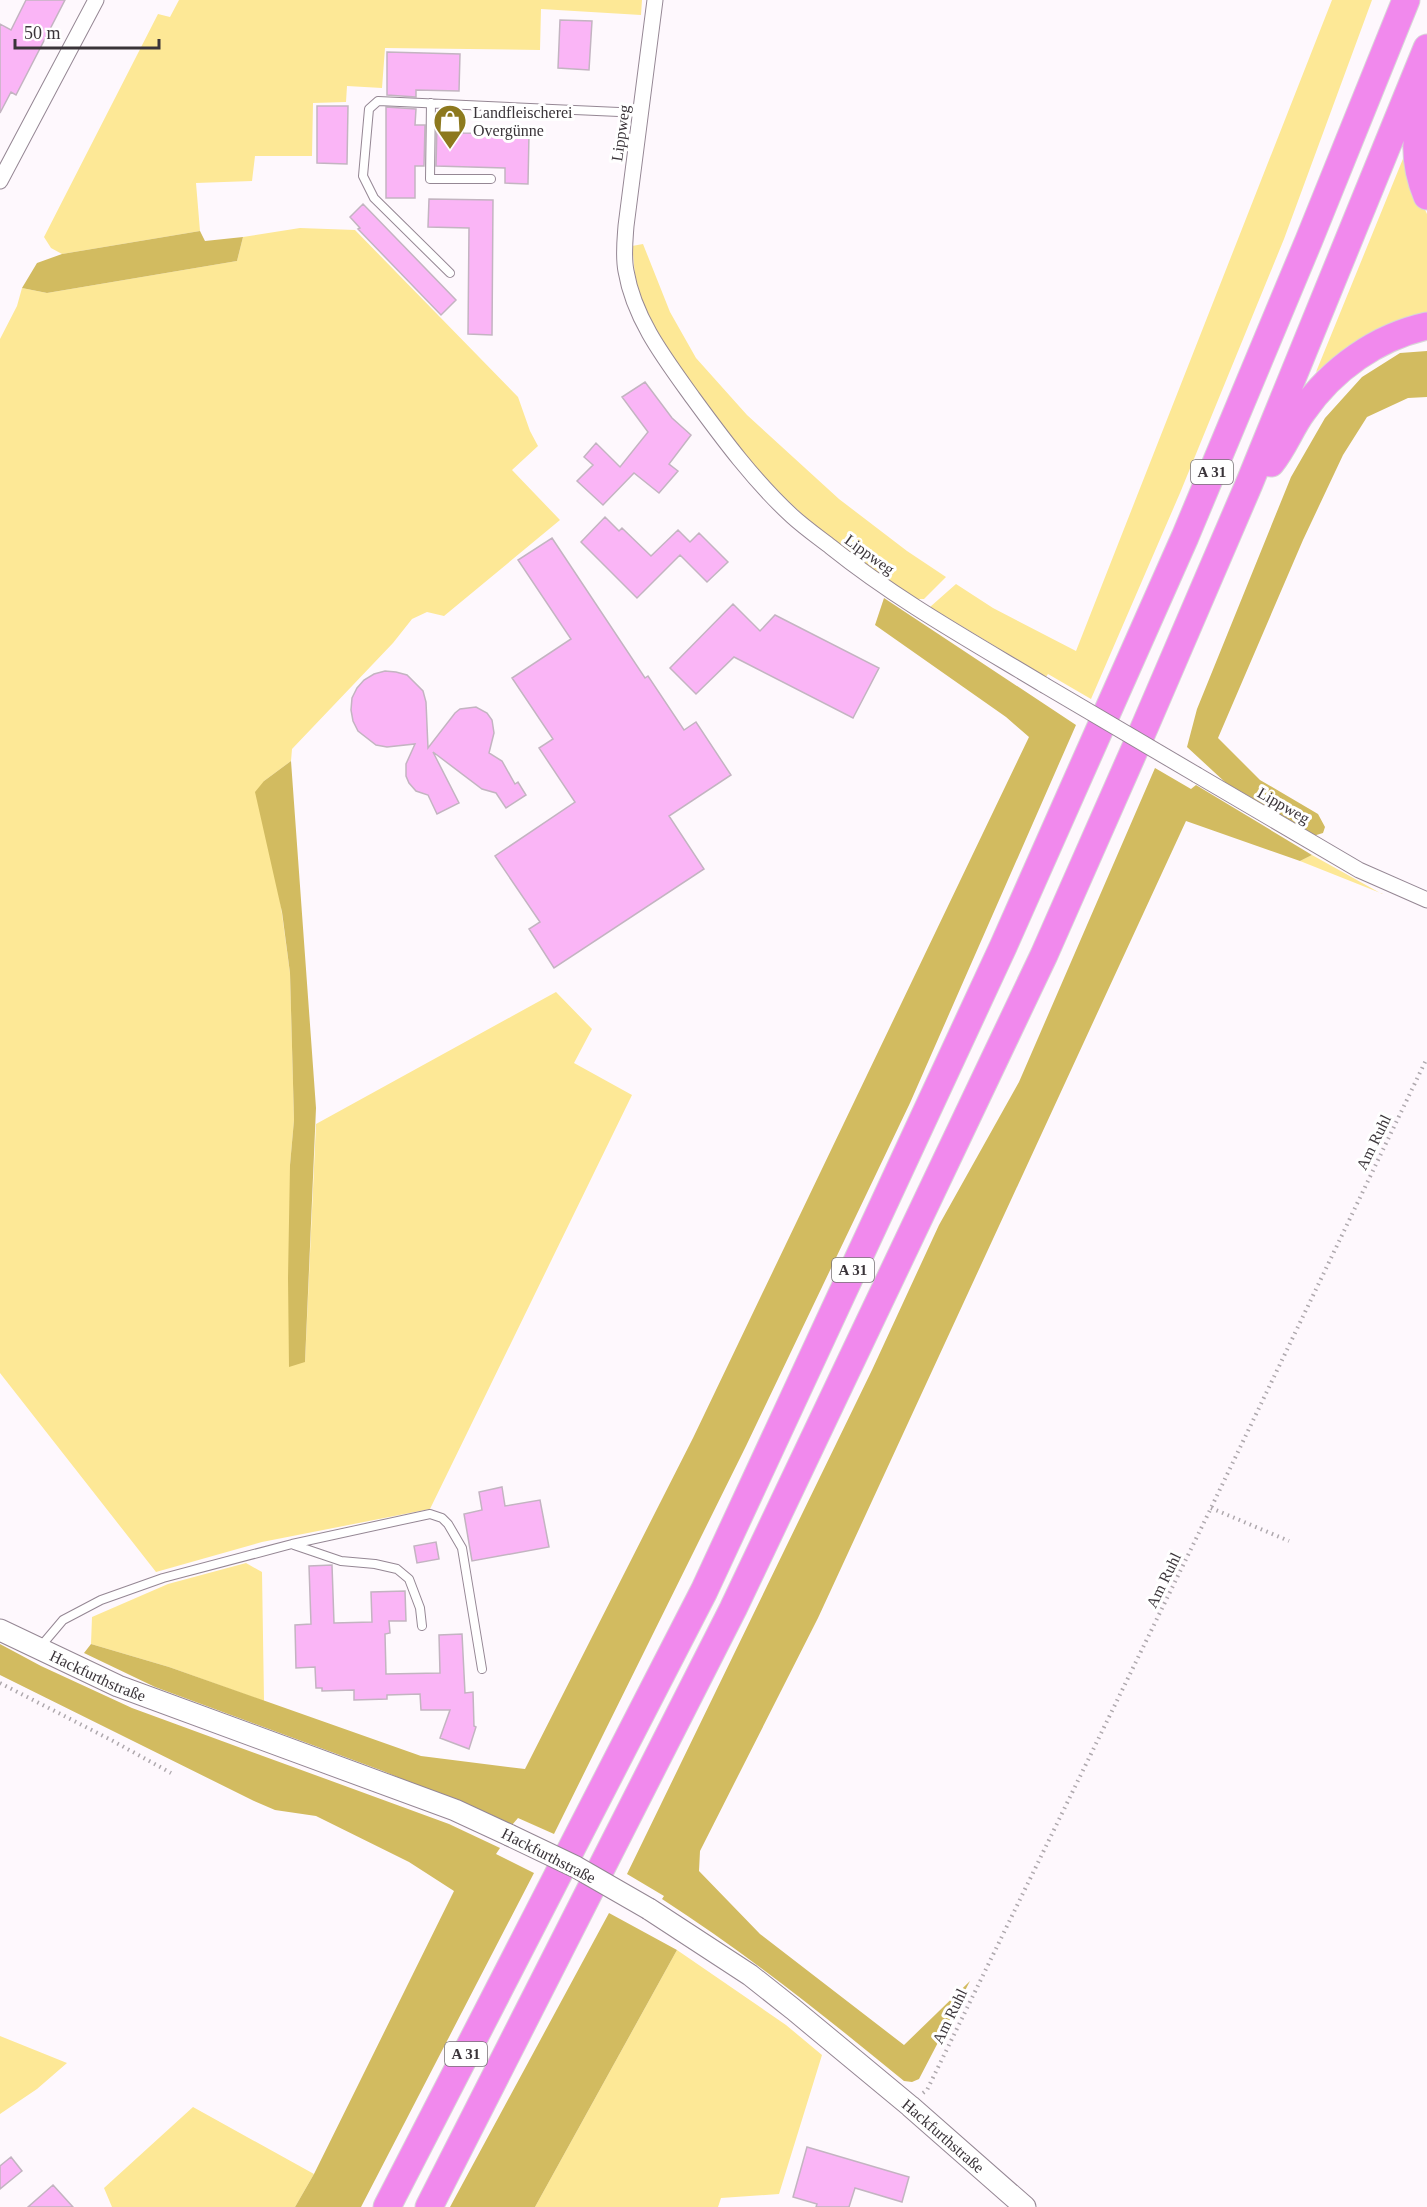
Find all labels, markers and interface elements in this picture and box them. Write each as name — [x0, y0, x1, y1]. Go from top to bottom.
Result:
scale bar — [15, 12, 159, 50]
text: 50 m — [24, 23, 61, 43]
shop icon: Landfleischerei Overgünne — [432, 103, 468, 150]
place label: Landfleischerei Overgünne — [473, 104, 573, 140]
street label: Lippweg — [608, 104, 634, 163]
road number: A 31 — [1191, 460, 1233, 484]
street label: Lippweg — [841, 531, 898, 579]
street label: Lippweg — [1254, 784, 1313, 828]
street label: Am Ruhl — [1353, 1111, 1394, 1173]
road number: A 31 — [832, 1258, 874, 1282]
street label: Am Ruhl — [1143, 1549, 1184, 1611]
street label: Hackfurthstraße — [47, 1647, 148, 1704]
street label: Hackfurthstraße — [499, 1824, 599, 1886]
street label: Am Ruhl — [929, 1985, 970, 2047]
road number: A 31 — [445, 2042, 487, 2066]
street label: Hackfurthstraße — [899, 2095, 987, 2176]

